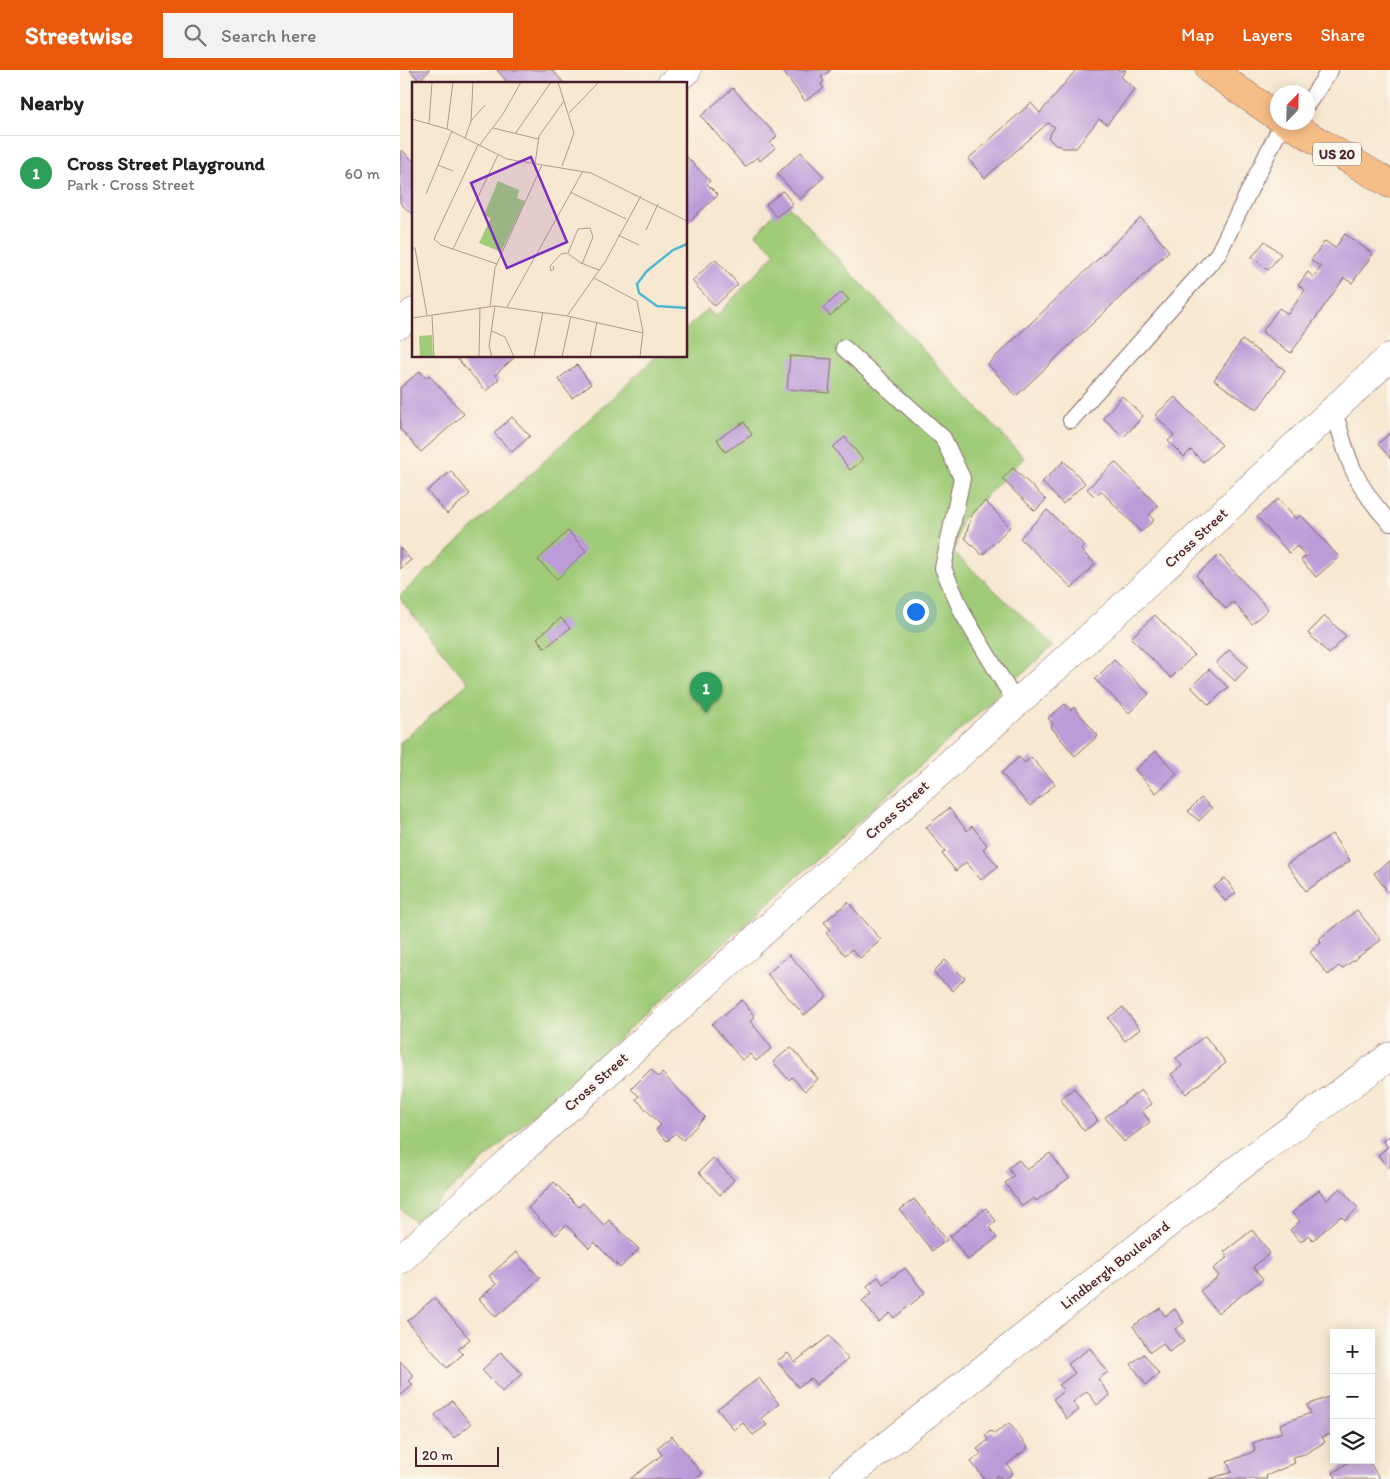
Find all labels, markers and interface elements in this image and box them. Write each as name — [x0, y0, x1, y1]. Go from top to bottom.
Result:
search box — [163, 13, 513, 58]
text: Streetwise — [25, 21, 133, 50]
icon: search — [181, 21, 209, 49]
text: Search here — [221, 24, 316, 47]
text: Map — [1181, 24, 1214, 46]
text: Layers — [1242, 24, 1292, 46]
text: Share — [1320, 24, 1365, 46]
inset map — [412, 82, 688, 358]
north arrow — [1270, 85, 1315, 130]
text: Nearby — [20, 90, 84, 115]
road number: US 20 — [1313, 142, 1361, 166]
text: Cross Street Playground — [67, 152, 265, 175]
text: 1 — [32, 164, 40, 183]
text: 60 m — [345, 164, 380, 183]
text: Park · Cross Street — [67, 175, 194, 194]
street label: Cross Street — [1161, 504, 1232, 572]
your location — [903, 599, 929, 625]
pin: 1 — [690, 672, 722, 713]
street label: Cross Street — [861, 776, 933, 843]
street label: Cross Street — [560, 1048, 632, 1115]
street label: Lindbergh Boulevard — [1057, 1216, 1174, 1313]
map controls — [1330, 1329, 1375, 1464]
button: + — [1330, 1329, 1375, 1374]
button: − — [1330, 1374, 1375, 1419]
button: layers — [1330, 1419, 1375, 1464]
scale bar — [415, 1444, 499, 1467]
text: 20 m — [422, 1447, 453, 1464]

